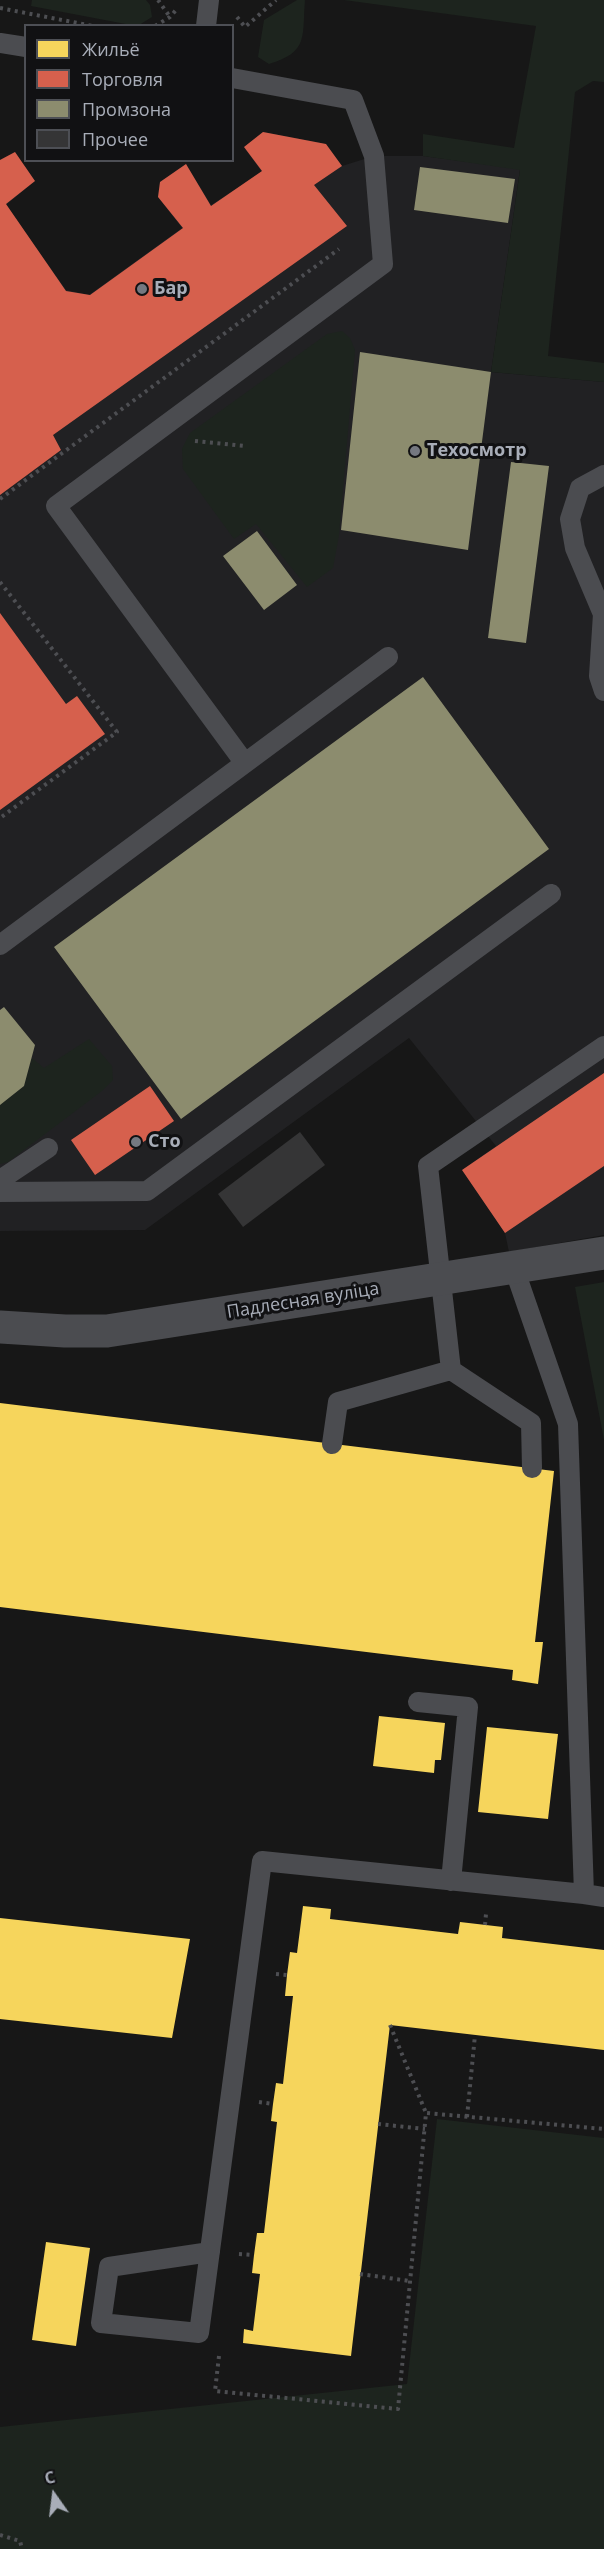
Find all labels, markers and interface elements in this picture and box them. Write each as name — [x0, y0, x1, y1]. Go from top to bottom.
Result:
legend — [24, 24, 234, 162]
text: Жильё — [82, 37, 140, 61]
text: Торговля — [82, 67, 163, 91]
text: Промзона — [82, 97, 171, 121]
text: Прочее — [82, 127, 148, 151]
place label: Бар — [154, 278, 188, 300]
marker: Бар — [135, 282, 149, 296]
place label: Техосмотр — [427, 440, 527, 462]
marker: Техосмотр — [408, 444, 422, 458]
place label: Сто — [148, 1131, 181, 1153]
marker: Сто — [129, 1135, 143, 1149]
street label: Падлесная вуліца — [225, 1278, 381, 1324]
north arrow — [24, 2465, 84, 2525]
text: С — [42, 2466, 57, 2489]

